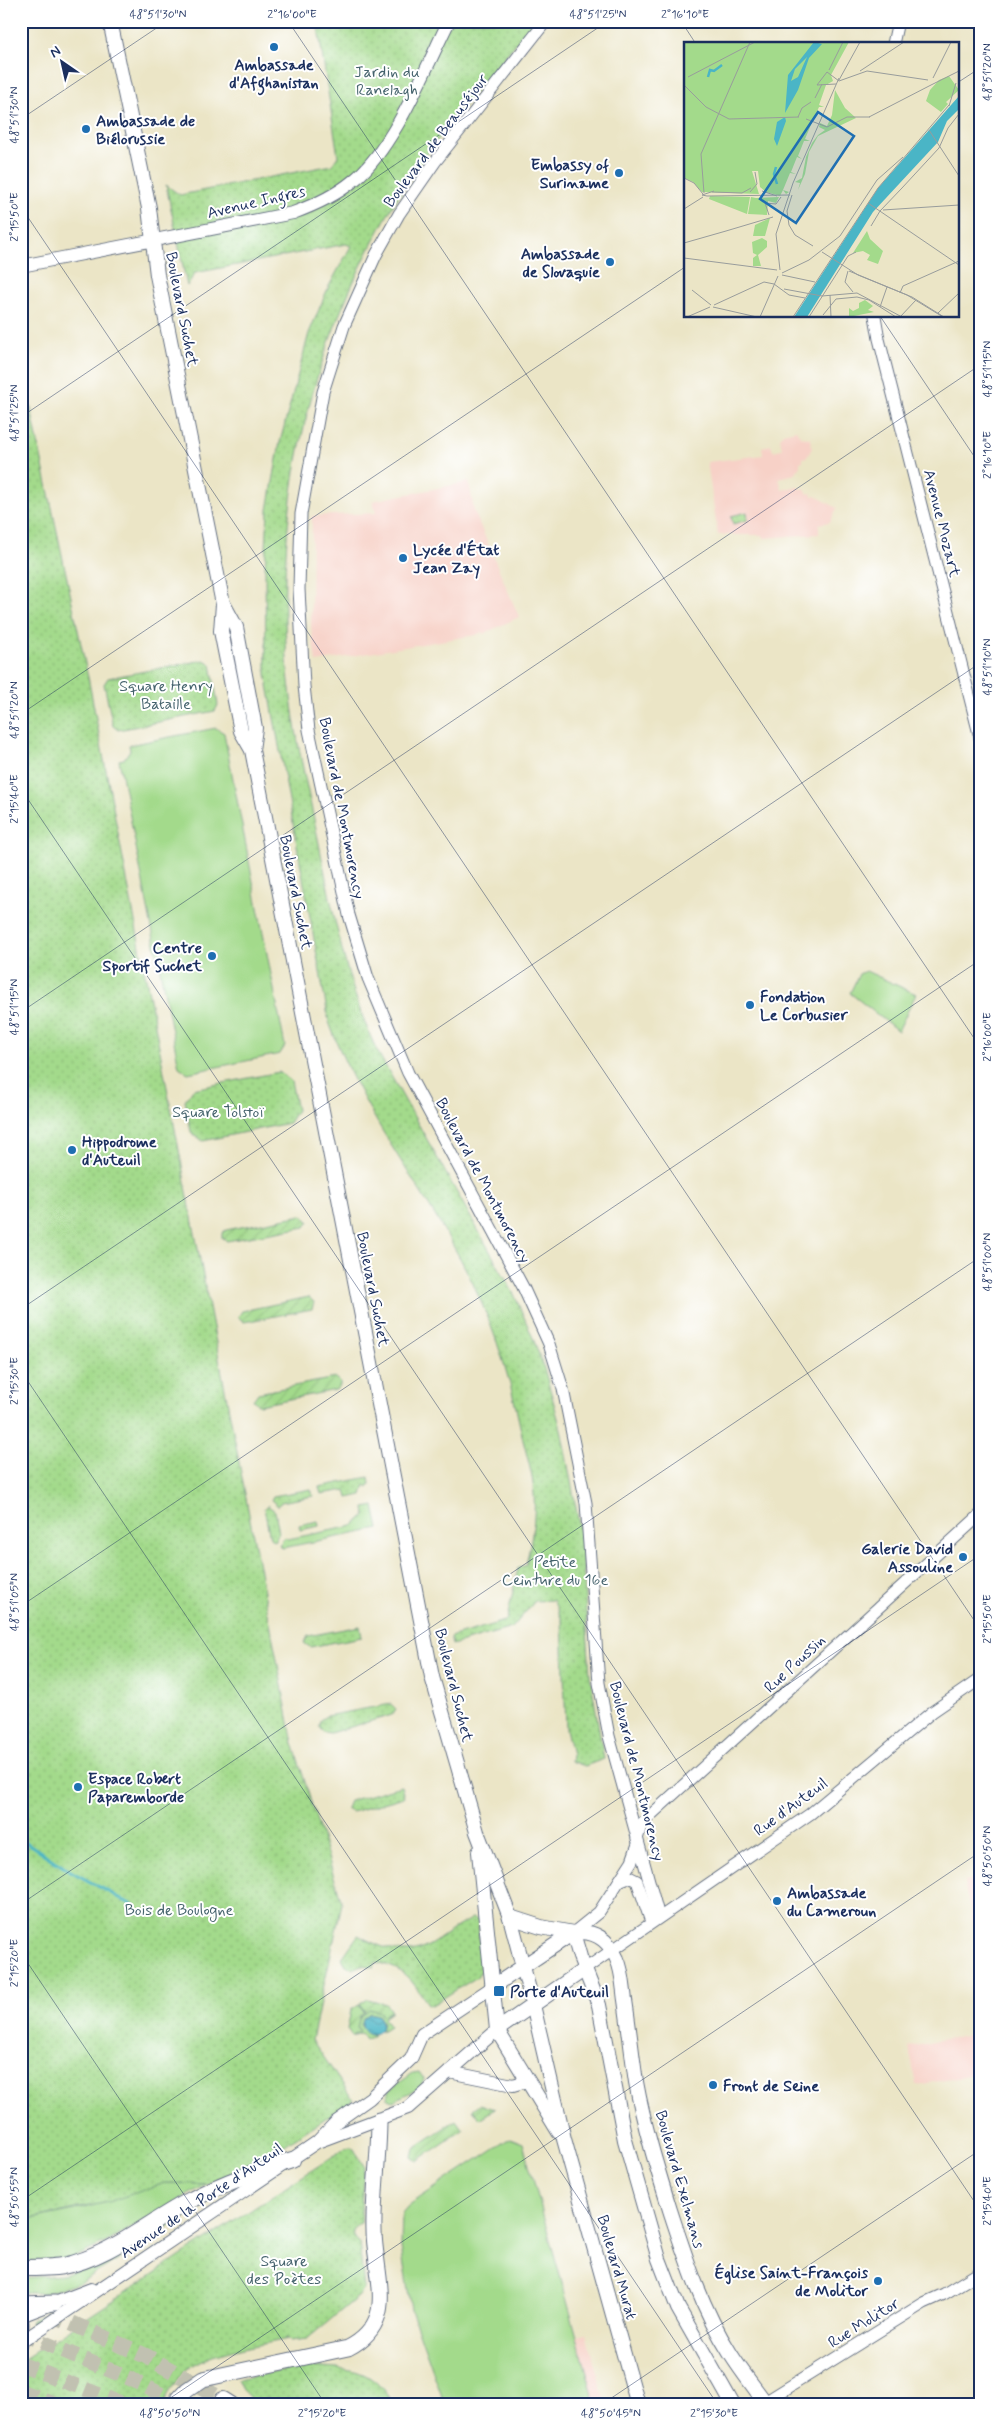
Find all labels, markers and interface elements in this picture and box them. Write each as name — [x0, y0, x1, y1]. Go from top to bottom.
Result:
text: 48°51'30"N — [129, 7, 187, 23]
text: 2°16'00"E — [267, 7, 317, 23]
text: 48°51'25"N — [569, 7, 627, 23]
text: 2°16'10"E — [661, 7, 709, 23]
north arrow — [38, 38, 88, 88]
marker: Ambassade d'Afghanistan — [268, 41, 280, 53]
text: N — [46, 42, 64, 62]
inset map — [684, 42, 958, 318]
text: 48°51'20"N — [980, 43, 996, 101]
place label: Ambassade d'Afghanistan — [229, 55, 319, 96]
park label: Jardin du Ranelagh — [354, 62, 420, 101]
street label: Boulevard de Beauséjour — [379, 70, 493, 212]
text: 48°51'30"N — [7, 86, 23, 144]
place label: Ambassade de Biélorussie — [96, 111, 195, 150]
marker: Ambassade de Biélorussie — [80, 123, 92, 135]
place label: Embassy of Suriname — [531, 155, 610, 194]
marker: Embassy of Suriname — [613, 167, 625, 179]
street label: Avenue Ingres — [205, 181, 308, 225]
text: 2°15'50"E — [7, 192, 23, 242]
place label: Ambassade de Slovaquie — [521, 244, 600, 283]
street label: Boulevard Suchet — [160, 250, 203, 369]
marker: Ambassade de Slovaquie — [604, 256, 616, 268]
text: 48°51'15"N — [980, 341, 996, 397]
text: 48°51'25"N — [7, 384, 23, 442]
text: 2°16'10"E — [980, 431, 996, 479]
street label: Avenue Mozart — [918, 467, 965, 580]
place label: Lycée d'État Jean Zay — [413, 539, 499, 579]
marker: Lycée d'État Jean Zay — [397, 552, 409, 564]
text: 48°51'10"N — [980, 638, 996, 696]
park label: Square Henry Bataille — [119, 676, 213, 715]
text: 48°51'20"N — [7, 681, 23, 739]
street label: Boulevard de Montmorency — [314, 716, 369, 901]
text: 2°15'40"E — [7, 774, 23, 824]
street label: Boulevard Suchet — [274, 833, 317, 952]
place label: Centre Sportif Suchet — [103, 938, 203, 977]
marker: Centre Sportif Suchet — [206, 950, 218, 962]
text: 48°51'15"N — [7, 979, 23, 1035]
place label: Fondation Le Corbusier — [760, 987, 848, 1026]
marker: Fondation Le Corbusier — [744, 999, 756, 1011]
text: 2°16'00"E — [980, 1012, 996, 1062]
street label: Boulevard de Montmorency — [430, 1094, 535, 1267]
park label: Square Tolstoï — [172, 1102, 264, 1123]
place label: Hippodrome d'Auteuil — [82, 1132, 157, 1171]
marker: Hippodrome d'Auteuil — [66, 1144, 78, 1156]
street label: Boulevard Suchet — [351, 1230, 394, 1349]
text: 48°51'00"N — [980, 1233, 996, 1291]
text: 2°15'30"E — [7, 1357, 23, 1405]
place label: Galerie David Assouline — [861, 1539, 953, 1578]
marker: Galerie David Assouline — [957, 1551, 969, 1563]
park label: Petite Ceinture du 16e — [502, 1552, 608, 1591]
text: 48°51'05"N — [7, 1573, 23, 1631]
text: 2°15'50"E — [980, 1594, 996, 1644]
street label: Boulevard Suchet — [429, 1626, 478, 1745]
street label: Rue Poussin — [760, 1630, 830, 1698]
street label: Boulevard de Montmorency — [604, 1679, 669, 1863]
place label: Espace Robert Paparemborde — [88, 1769, 184, 1808]
street label: Rue d'Auteuil — [750, 1773, 832, 1841]
marker: Espace Robert Paparemborde — [72, 1781, 84, 1793]
text: 48°50'50"N — [980, 1826, 996, 1886]
place label: Ambassade du Cameroun — [787, 1883, 876, 1922]
marker: Ambassade du Cameroun — [771, 1895, 783, 1907]
park label: Bois de Boulogne — [125, 1900, 233, 1922]
text: 2°15'20"E — [7, 1939, 23, 1987]
place label: Porte d'Auteuil — [510, 1982, 609, 2003]
marker: Porte d'Auteuil — [492, 1984, 506, 1998]
place label: Front de Seine — [723, 2076, 819, 2097]
marker: Front de Seine — [707, 2079, 719, 2091]
street label: Boulevard Exelmans — [650, 2108, 709, 2251]
street label: Avenue de la Porte d'Auteuil — [116, 2139, 288, 2264]
text: 48°50'55"N — [7, 2167, 23, 2227]
text: 2°15'40"E — [980, 2176, 996, 2226]
street label: Boulevard Murat — [592, 2213, 642, 2322]
park label: Square des Poètes — [247, 2251, 321, 2290]
place label: Église Saint-François de Molitor — [714, 2262, 869, 2302]
marker: Église Saint-François de Molitor — [872, 2275, 884, 2287]
street label: Rue Molitor — [824, 2293, 904, 2353]
text: 48°50'50"N — [140, 2406, 200, 2422]
text: 2°15'20"E — [298, 2406, 346, 2422]
text: 48°50'45"N — [581, 2406, 641, 2422]
text: 2°15'30"E — [690, 2406, 738, 2422]

